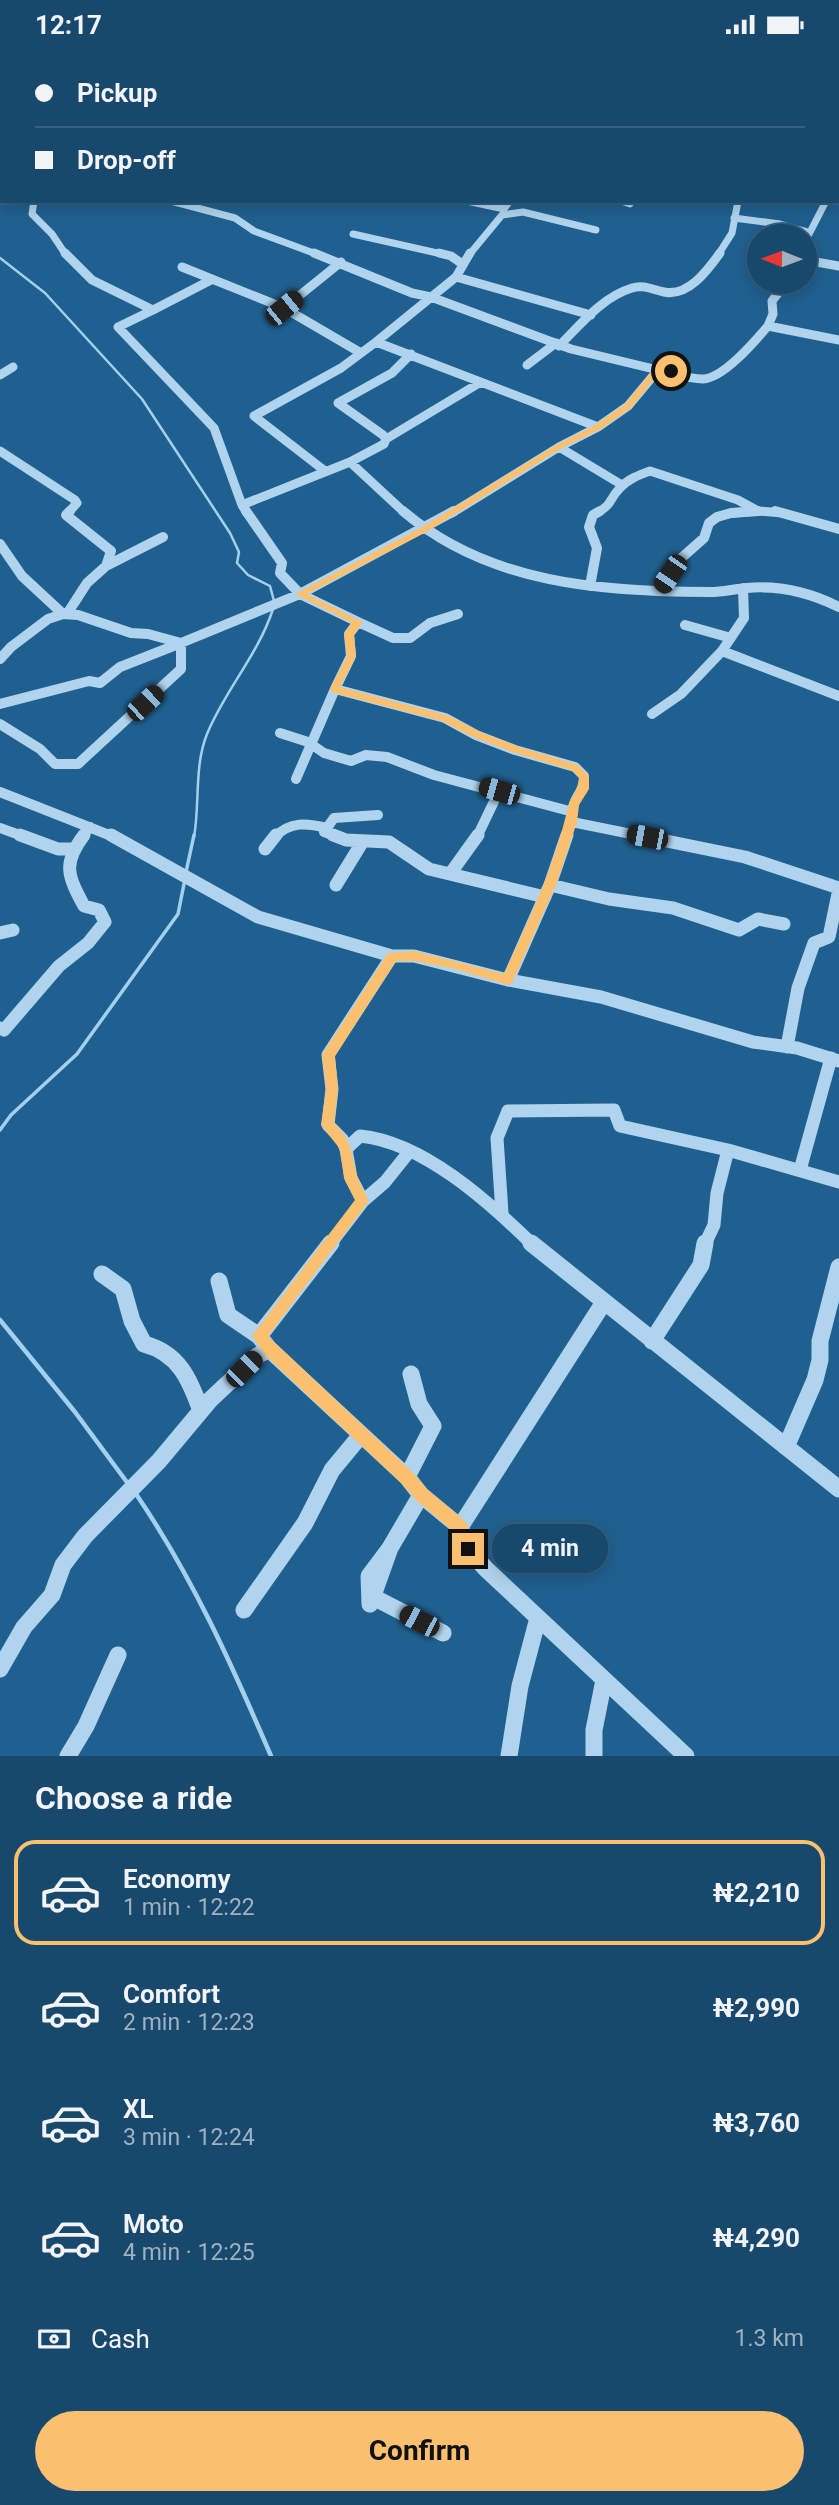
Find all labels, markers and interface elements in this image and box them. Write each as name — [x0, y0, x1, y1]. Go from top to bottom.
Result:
text: 12:17 — [35, 10, 102, 40]
text: Pickup — [77, 78, 157, 108]
text: Drop-off — [77, 145, 176, 175]
north arrow — [747, 224, 817, 294]
map controls — [747, 224, 817, 294]
car — [262, 287, 307, 329]
route start — [655, 355, 687, 387]
car — [650, 551, 691, 597]
car — [123, 681, 168, 725]
car — [476, 775, 523, 807]
car — [625, 823, 670, 851]
car — [222, 1347, 267, 1391]
callout: 4 min — [492, 1525, 608, 1573]
route end — [452, 1533, 484, 1565]
text: 4 min — [521, 1535, 579, 1562]
car — [396, 1602, 443, 1640]
text: Choose a ride — [35, 1779, 232, 1817]
icon: car — [39, 1861, 102, 1924]
text: Economy — [123, 1864, 230, 1894]
text: ₦2,210 — [713, 1878, 800, 1908]
text: 1 min · 12:22 — [123, 1894, 255, 1921]
icon: car — [39, 1976, 102, 2039]
text: Comfort — [123, 1979, 220, 2009]
text: ₦2,990 — [713, 1993, 800, 2023]
text: 2 min · 12:23 — [123, 2009, 255, 2036]
icon: car — [39, 2091, 102, 2154]
text: XL — [123, 2094, 154, 2124]
text: ₦3,760 — [713, 2108, 800, 2138]
text: 3 min · 12:24 — [123, 2124, 255, 2151]
icon: car — [39, 2206, 102, 2269]
text: Moto — [123, 2209, 184, 2239]
text: ₦4,290 — [713, 2223, 800, 2253]
text: 4 min · 12:25 — [123, 2239, 255, 2266]
icon: cash — [35, 2320, 73, 2358]
text: Cash — [91, 2324, 150, 2354]
text: 1.3 km — [735, 2325, 804, 2352]
button: Confirm — [35, 2411, 804, 2491]

